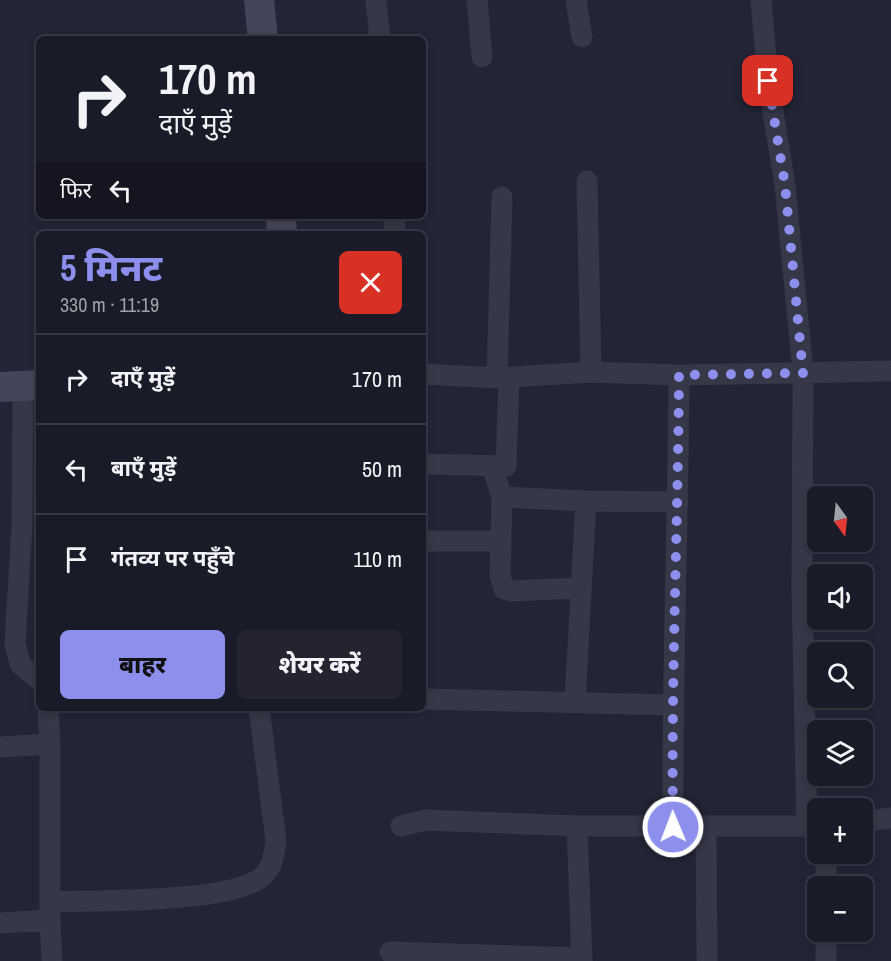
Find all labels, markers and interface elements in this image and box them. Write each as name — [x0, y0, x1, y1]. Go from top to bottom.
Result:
text: 170 m — [159, 51, 257, 107]
pin — [742, 55, 793, 106]
icon: right — [60, 60, 138, 138]
icon: arrive — [751, 64, 784, 97]
text: दाएँ मुड़ें — [159, 105, 232, 141]
icon: left — [104, 174, 137, 207]
text: फिर — [60, 175, 92, 205]
text: 5 मिनट — [60, 244, 162, 292]
button: close — [339, 251, 402, 314]
text: 330 m · 11:19 — [60, 291, 159, 318]
icon: right — [60, 363, 93, 396]
text: दाएँ मुड़ें — [111, 363, 175, 393]
text: 170 m — [352, 364, 402, 394]
icon: left — [60, 453, 93, 486]
text: बाएँ मुड़ें — [111, 453, 176, 483]
text: 50 m — [362, 454, 402, 484]
north arrow — [807, 486, 873, 552]
map controls — [807, 486, 873, 942]
icon: arrive — [60, 543, 93, 576]
text: गंतव्य पर पहुँचे — [111, 543, 234, 573]
text: 110 m — [353, 544, 402, 574]
button: sound — [807, 564, 873, 630]
button: बाहर — [60, 630, 225, 699]
button: शेयर करें — [237, 630, 402, 699]
button: search — [807, 642, 873, 708]
button: layers — [807, 720, 873, 786]
position arrow — [641, 795, 705, 859]
button: + — [807, 798, 873, 864]
button: − — [807, 876, 873, 942]

